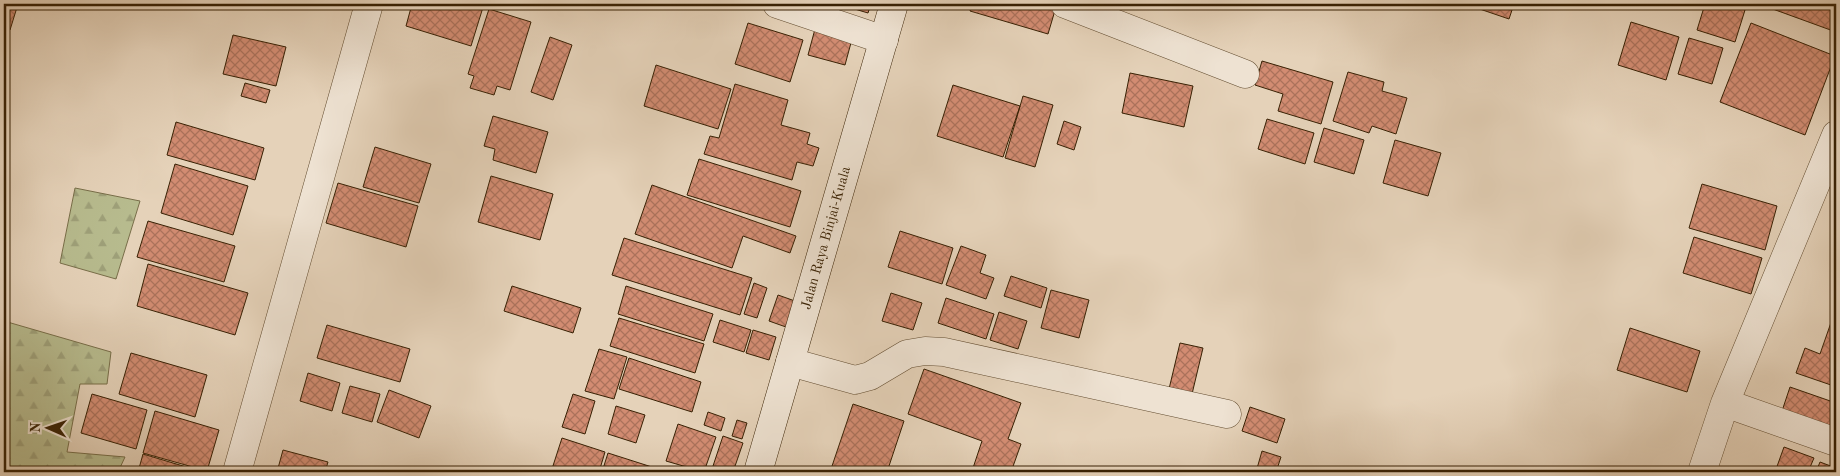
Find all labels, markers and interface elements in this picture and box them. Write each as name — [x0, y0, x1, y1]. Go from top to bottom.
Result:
street label: Jalan Raya Binjai-Kuala — [799, 165, 853, 311]
north arrow — [22, 404, 72, 454]
text: N — [29, 422, 43, 433]

